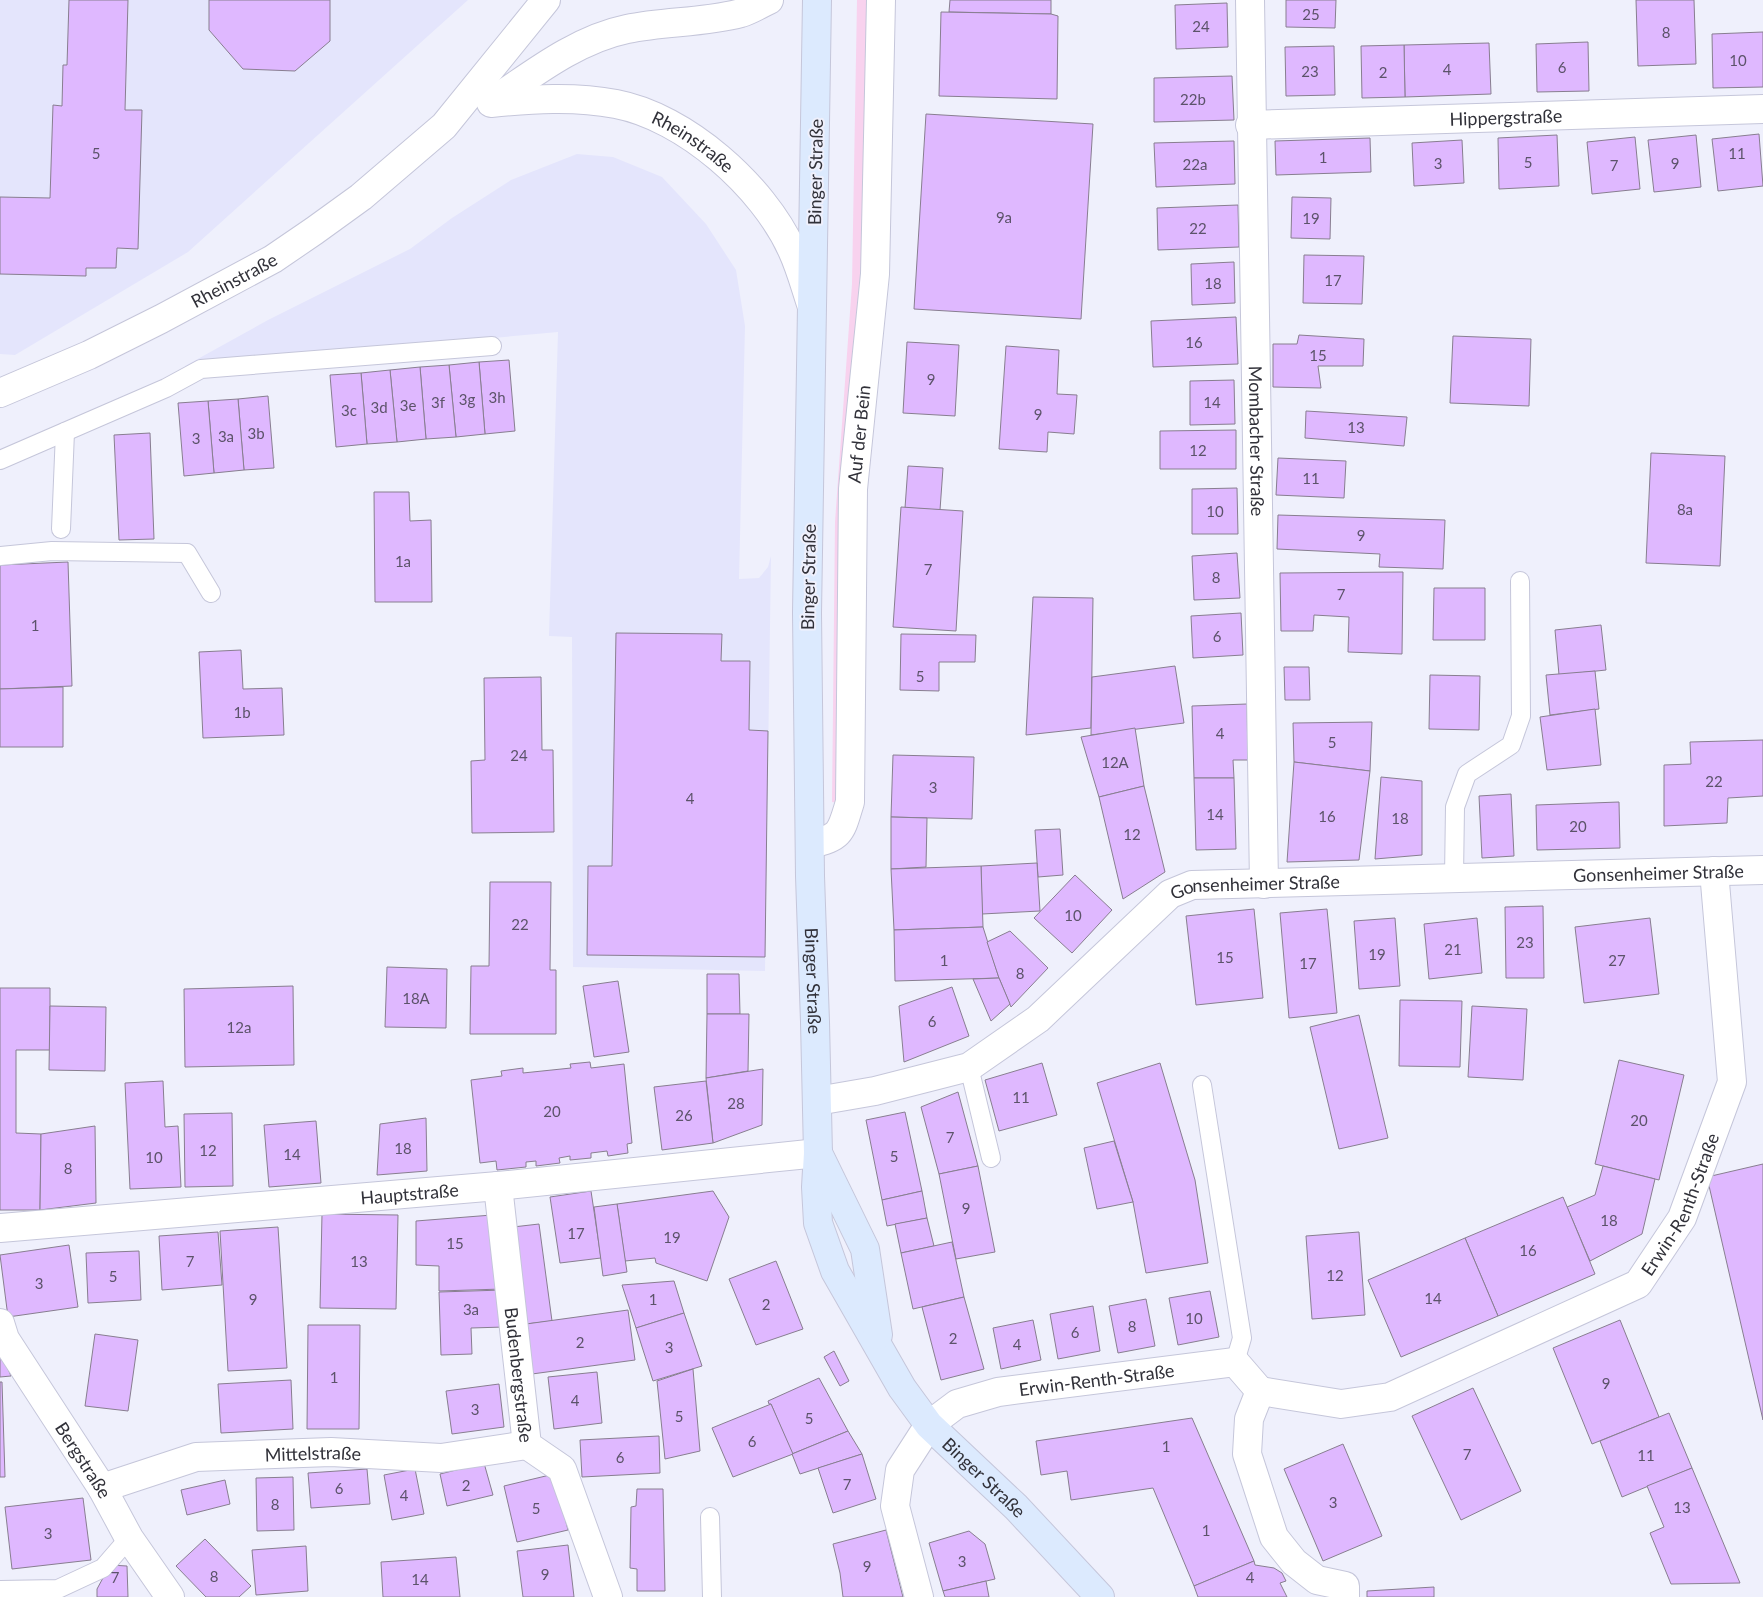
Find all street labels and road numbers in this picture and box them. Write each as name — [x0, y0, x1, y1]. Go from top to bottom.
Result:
street label: Hippergstraße — [1449, 104, 1563, 130]
street label: Rheinstraße — [649, 106, 739, 177]
street label: Binger Straße — [803, 119, 827, 225]
street label: Rheinstraße — [187, 248, 281, 312]
street label: Mombacher Straße — [1245, 365, 1269, 516]
street label: Auf der Bein — [843, 384, 875, 484]
street label: Binger Straße — [796, 524, 820, 630]
street label: Gonsenheimer Straße — [1573, 860, 1744, 886]
street label: Gonsenheimer Straße — [1167, 870, 1340, 904]
street label: Binger Straße — [801, 927, 826, 1034]
street label: Erwin-Renth-Straße — [1636, 1130, 1723, 1280]
street label: Hauptstraße — [360, 1178, 460, 1209]
street label: Budenbergstraße — [501, 1306, 538, 1444]
street label: Erwin-Renth-Straße — [1018, 1359, 1175, 1400]
street label: Bergstraße — [51, 1418, 116, 1502]
street label: Binger Straße — [938, 1433, 1031, 1522]
street label: Mittelstraße — [264, 1441, 362, 1465]

